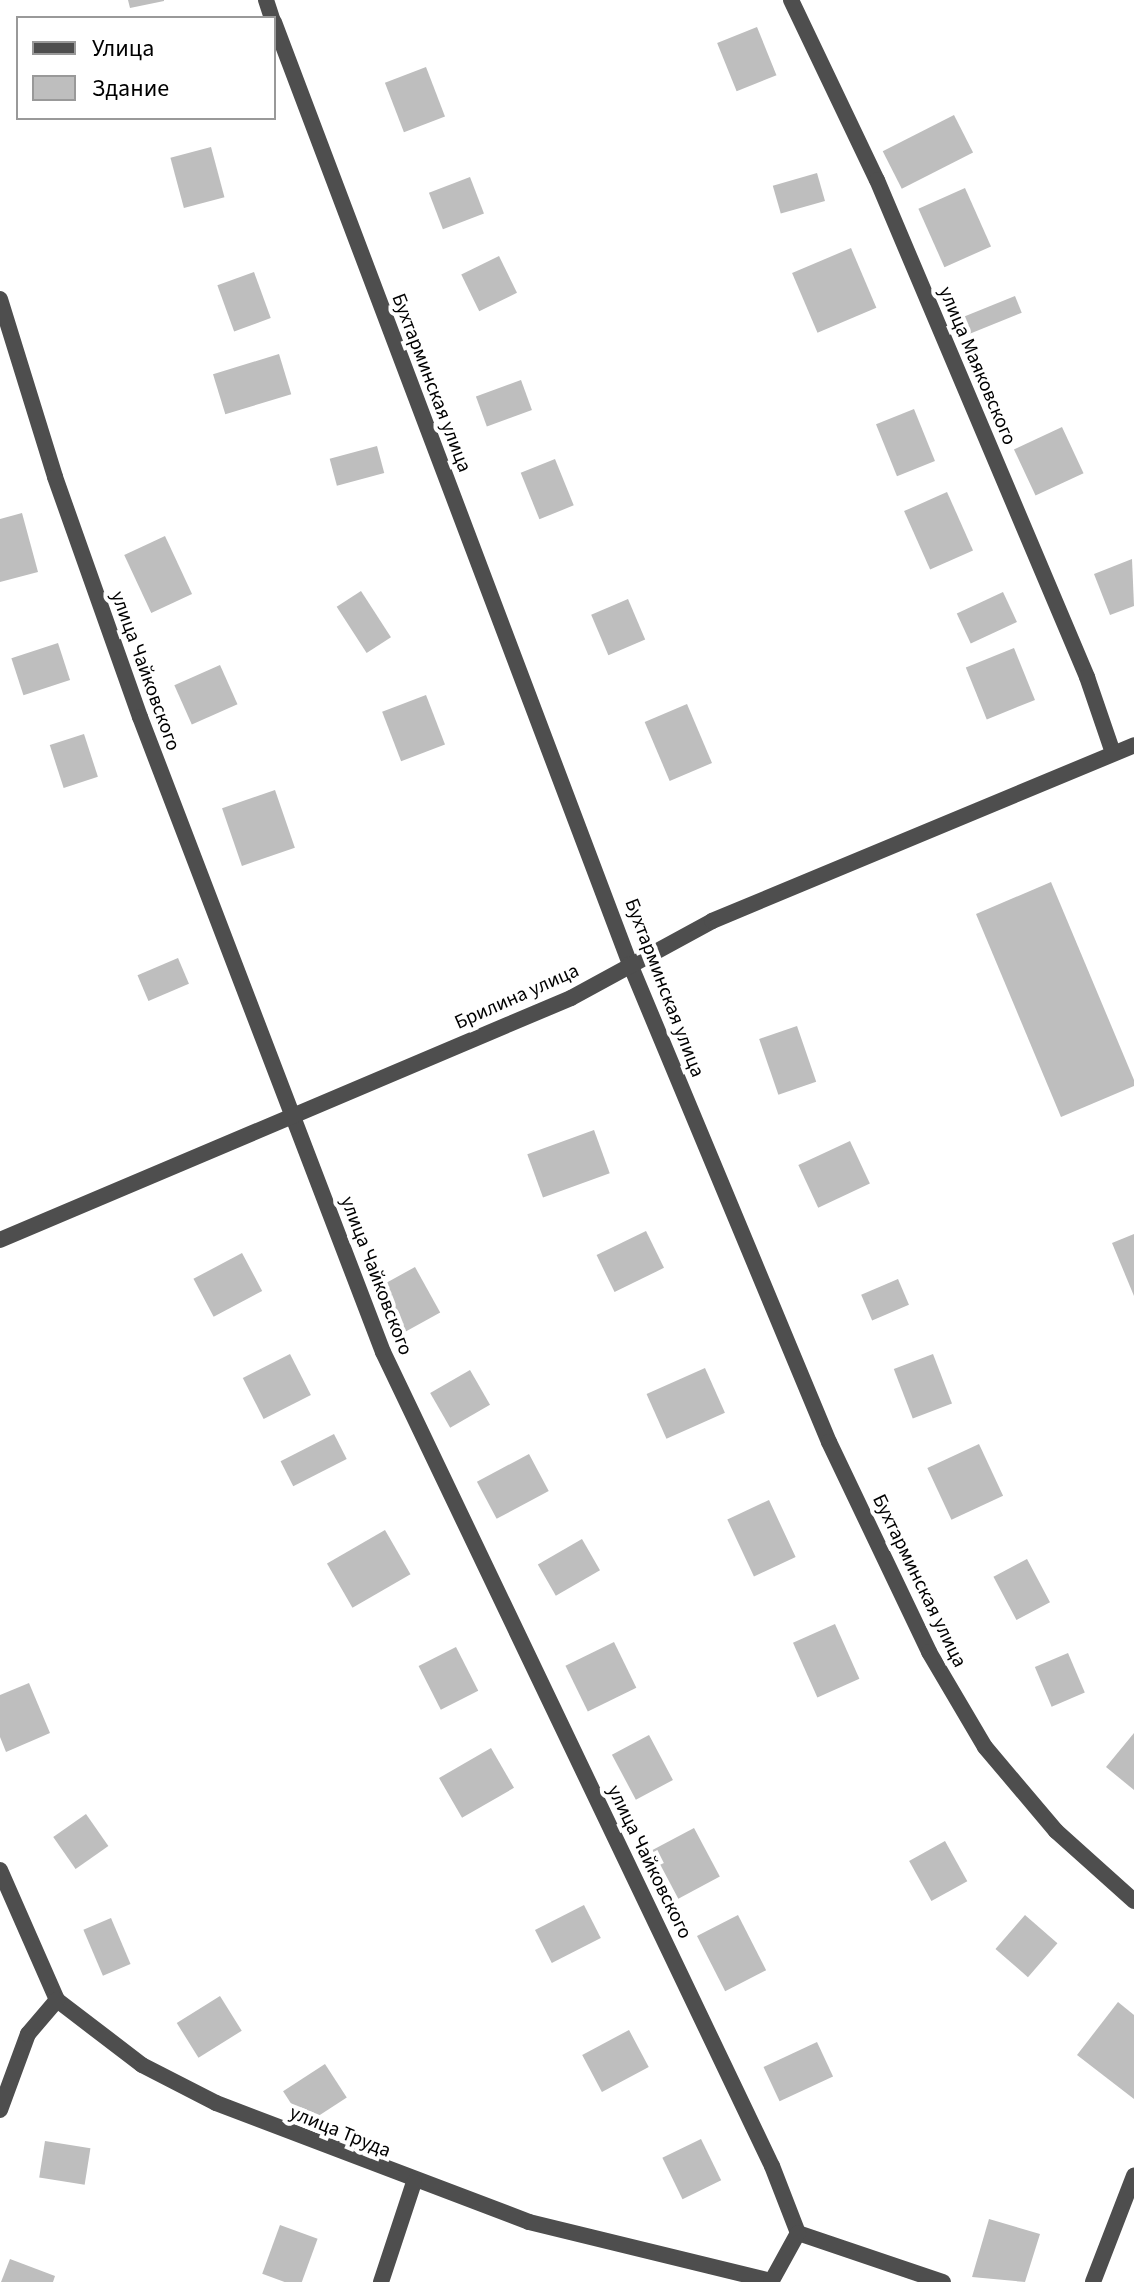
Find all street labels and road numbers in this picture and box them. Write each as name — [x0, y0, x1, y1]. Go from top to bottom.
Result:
street label: улица Маяковского — [933, 283, 1021, 449]
street label: Бухтарминская улица — [386, 290, 476, 476]
street label: улица Чайковского — [105, 588, 185, 754]
street label: Бухтарминская улица — [619, 895, 709, 1081]
street label: Брилина улица — [451, 959, 583, 1035]
street label: улица Чайковского — [335, 1193, 417, 1359]
street label: Бухтарминская улица — [867, 1491, 971, 1671]
street label: улица Чайковского — [601, 1781, 697, 1943]
street label: улица Труда — [286, 2101, 394, 2163]

